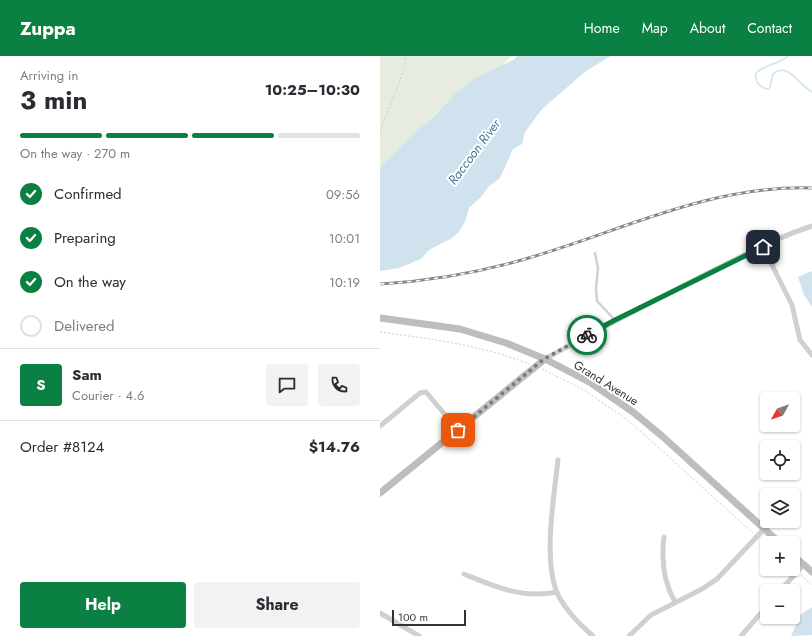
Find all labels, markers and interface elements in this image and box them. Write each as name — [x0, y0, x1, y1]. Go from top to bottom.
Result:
text: Zuppa — [20, 15, 76, 42]
text: Home — [584, 18, 620, 38]
text: Map — [642, 18, 668, 38]
text: About — [690, 18, 725, 38]
text: Contact — [747, 18, 792, 38]
text: Arriving in — [20, 66, 78, 85]
text: 10:25–10:30 — [265, 79, 360, 101]
text: 3 min — [20, 81, 87, 119]
water label: Raccoon River — [443, 115, 505, 189]
text: On the way · 270 m — [20, 144, 130, 163]
icon: check — [20, 183, 42, 205]
text: Confirmed — [54, 183, 122, 205]
text: 09:56 — [326, 185, 360, 204]
icon: check — [20, 227, 42, 249]
text: Preparing — [54, 227, 116, 249]
text: 10:01 — [329, 229, 360, 248]
pin — [746, 230, 780, 264]
icon: home — [752, 236, 774, 258]
icon: check — [20, 271, 42, 293]
text: On the way — [54, 271, 126, 293]
text: 10:19 — [329, 273, 360, 292]
text: Delivered — [54, 315, 115, 337]
courier — [567, 315, 607, 355]
icon: bike — [576, 324, 598, 346]
street label: Grand Avenue — [570, 356, 642, 410]
text: Sam — [72, 364, 102, 386]
button: chat — [266, 364, 308, 406]
button: phone — [318, 364, 360, 406]
text: S — [36, 374, 46, 396]
text: Courier · 4.6 — [72, 386, 145, 405]
north arrow — [760, 392, 800, 432]
map controls — [760, 392, 800, 624]
pin — [441, 413, 475, 447]
icon: bag — [447, 419, 469, 441]
text: Order #8124 — [20, 436, 104, 458]
text: $14.76 — [309, 436, 360, 458]
button: locate — [760, 440, 800, 480]
button: layers — [760, 488, 800, 528]
button: + — [760, 536, 800, 576]
button: Help — [20, 582, 186, 628]
button: Share — [194, 582, 360, 628]
button: − — [760, 584, 800, 624]
scale bar — [392, 608, 466, 627]
text: 100 m — [398, 609, 428, 625]

